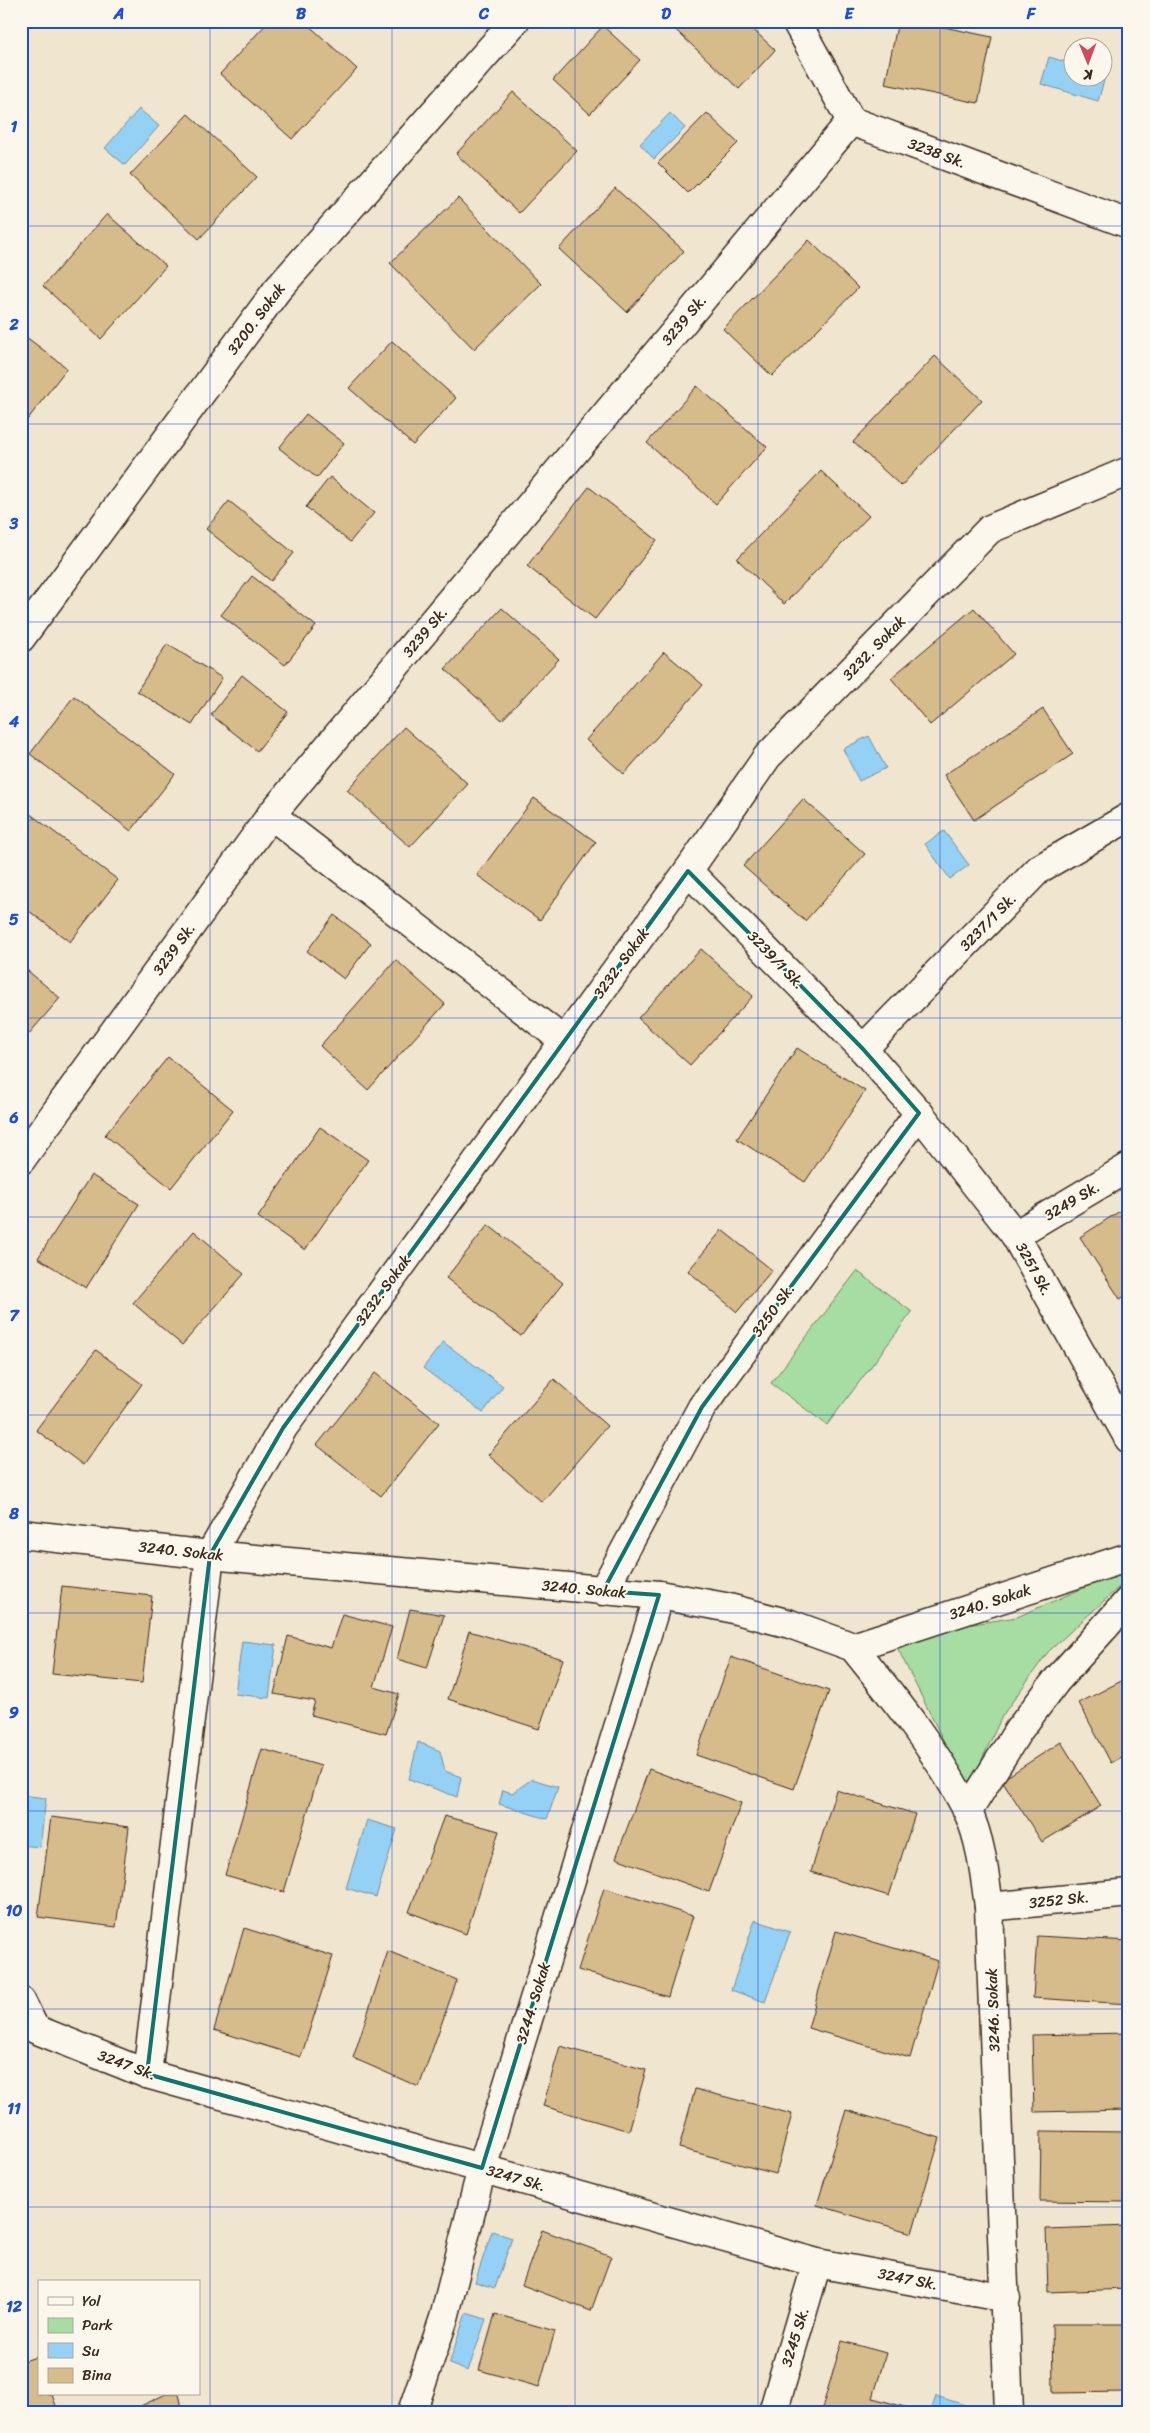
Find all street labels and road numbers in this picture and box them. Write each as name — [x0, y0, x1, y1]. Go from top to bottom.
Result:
street label: 3238 Sk. — [904, 131, 970, 175]
street label: 3200. Sokak — [220, 277, 292, 361]
street label: 3239 Sk. — [655, 289, 713, 351]
street label: 3239 Sk. — [396, 601, 454, 663]
street label: 3232. Sokak — [836, 609, 912, 687]
street label: 3237/1 Sk. — [953, 887, 1023, 957]
street label: 3239 Sk. — [146, 917, 202, 981]
street label: 3232. Sokak — [586, 922, 656, 1004]
street label: 3239/1 Sk. — [741, 924, 811, 996]
street label: 3249 Sk. — [1039, 1174, 1105, 1228]
street label: 3251 Sk. — [1008, 1237, 1060, 1301]
street label: 3232. Sokak — [348, 1249, 418, 1331]
street label: 3250 Sk. — [744, 1278, 802, 1342]
street label: 3240. Sokak — [138, 1534, 224, 1568]
street label: 3240. Sokak — [541, 1572, 627, 1606]
street label: 3240. Sokak — [946, 1577, 1034, 1627]
street label: 3252 Sk. — [1028, 1884, 1090, 1916]
street label: 3244. Sokak — [508, 1959, 558, 2047]
street label: 3246. Sokak — [979, 1968, 1007, 2052]
street label: 3247 Sk. — [94, 2042, 160, 2088]
street label: 3247 Sk. — [483, 2157, 549, 2199]
street label: 3247 Sk. — [876, 2260, 940, 2298]
street label: 3245 Sk. — [774, 2304, 816, 2370]

